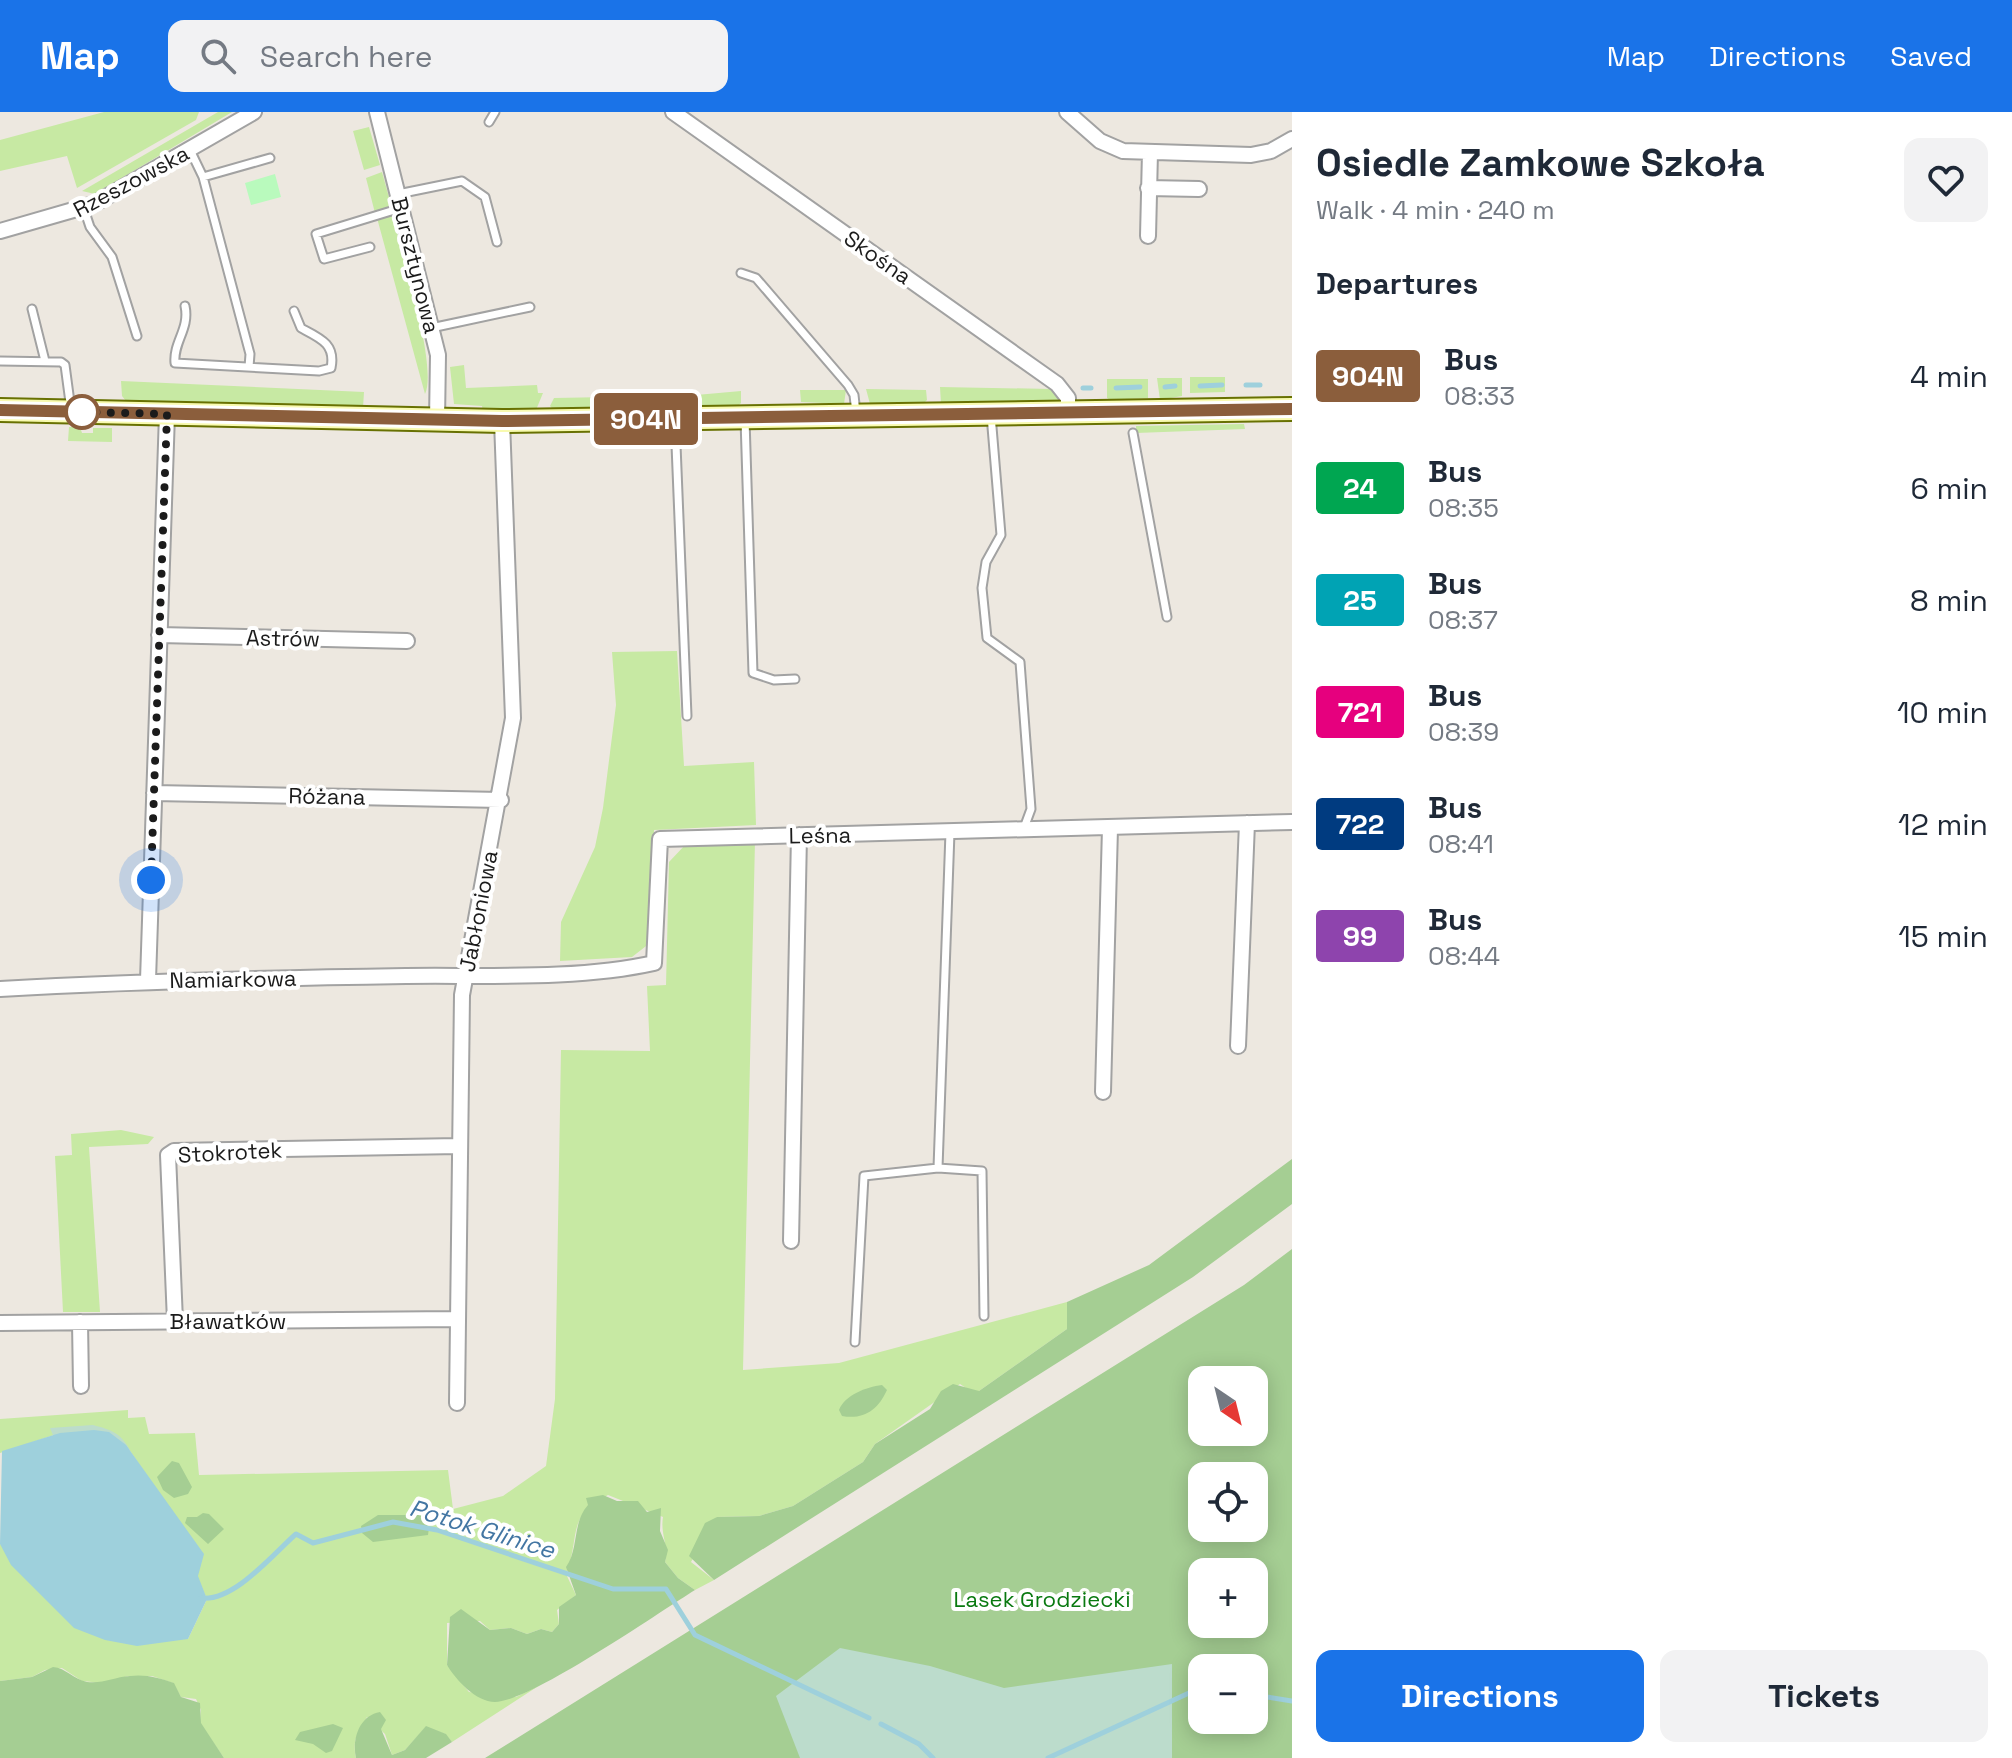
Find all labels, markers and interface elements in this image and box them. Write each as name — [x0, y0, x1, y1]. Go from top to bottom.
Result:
search box — [168, 20, 728, 92]
text: Map — [40, 32, 120, 80]
icon: search — [196, 34, 240, 78]
text: Search here — [260, 37, 433, 76]
text: Map — [1607, 38, 1665, 74]
text: Directions — [1709, 38, 1846, 74]
text: Saved — [1890, 38, 1972, 74]
button: heart — [1904, 138, 1988, 222]
street label: Rzeszowska — [68, 139, 194, 223]
text: Osiedle Zamkowe Szkoła — [1316, 139, 1765, 187]
text: Walk · 4 min · 240 m — [1316, 193, 1555, 227]
street label: Bursztynowa — [386, 194, 447, 336]
street label: Skośna — [839, 224, 917, 290]
text: Departures — [1316, 264, 1478, 303]
text: Bus — [1444, 340, 1498, 379]
text: 4 min — [1910, 357, 1988, 396]
text: 904N — [1332, 358, 1404, 394]
text: 08:33 — [1444, 379, 1515, 413]
line badge: 904N — [590, 393, 702, 445]
unlabelled marker — [65, 395, 99, 429]
text: 904N — [610, 401, 682, 437]
text: Bus — [1428, 452, 1482, 491]
text: 6 min — [1910, 469, 1988, 508]
text: 24 — [1343, 470, 1377, 506]
text: 08:35 — [1428, 491, 1499, 525]
text: Bus — [1428, 564, 1482, 603]
text: 8 min — [1910, 581, 1988, 620]
text: 25 — [1343, 582, 1377, 618]
text: 08:37 — [1428, 603, 1498, 637]
street label: Astrów — [246, 623, 320, 653]
text: Bus — [1428, 676, 1482, 715]
text: 10 min — [1897, 693, 1988, 732]
text: 721 — [1338, 694, 1382, 730]
text: 08:39 — [1428, 715, 1499, 749]
street label: Różana — [288, 781, 366, 811]
text: Bus — [1428, 788, 1482, 827]
text: 12 min — [1898, 805, 1988, 844]
text: 722 — [1336, 806, 1384, 842]
street label: Leśna — [788, 820, 852, 850]
text: 08:41 — [1428, 827, 1494, 861]
street label: Jabłoniowa — [452, 847, 504, 974]
your location — [131, 860, 171, 900]
text: Bus — [1428, 900, 1482, 939]
text: 15 min — [1898, 917, 1988, 956]
text: 99 — [1343, 918, 1377, 954]
text: 08:44 — [1428, 939, 1500, 973]
street label: Namiarkowa — [169, 964, 297, 994]
street label: Stokrotek — [177, 1135, 283, 1169]
street label: Bławatków — [170, 1307, 286, 1335]
north arrow — [1188, 1366, 1268, 1446]
map controls — [1188, 1366, 1268, 1734]
button: locate — [1188, 1462, 1268, 1542]
water label: Potok Glinice — [406, 1492, 559, 1565]
button: + — [1188, 1558, 1268, 1638]
park label: Lasek Grodziecki — [953, 1585, 1131, 1613]
button: Directions — [1316, 1650, 1644, 1742]
button: Tickets — [1660, 1650, 1988, 1742]
button: − — [1188, 1654, 1268, 1734]

